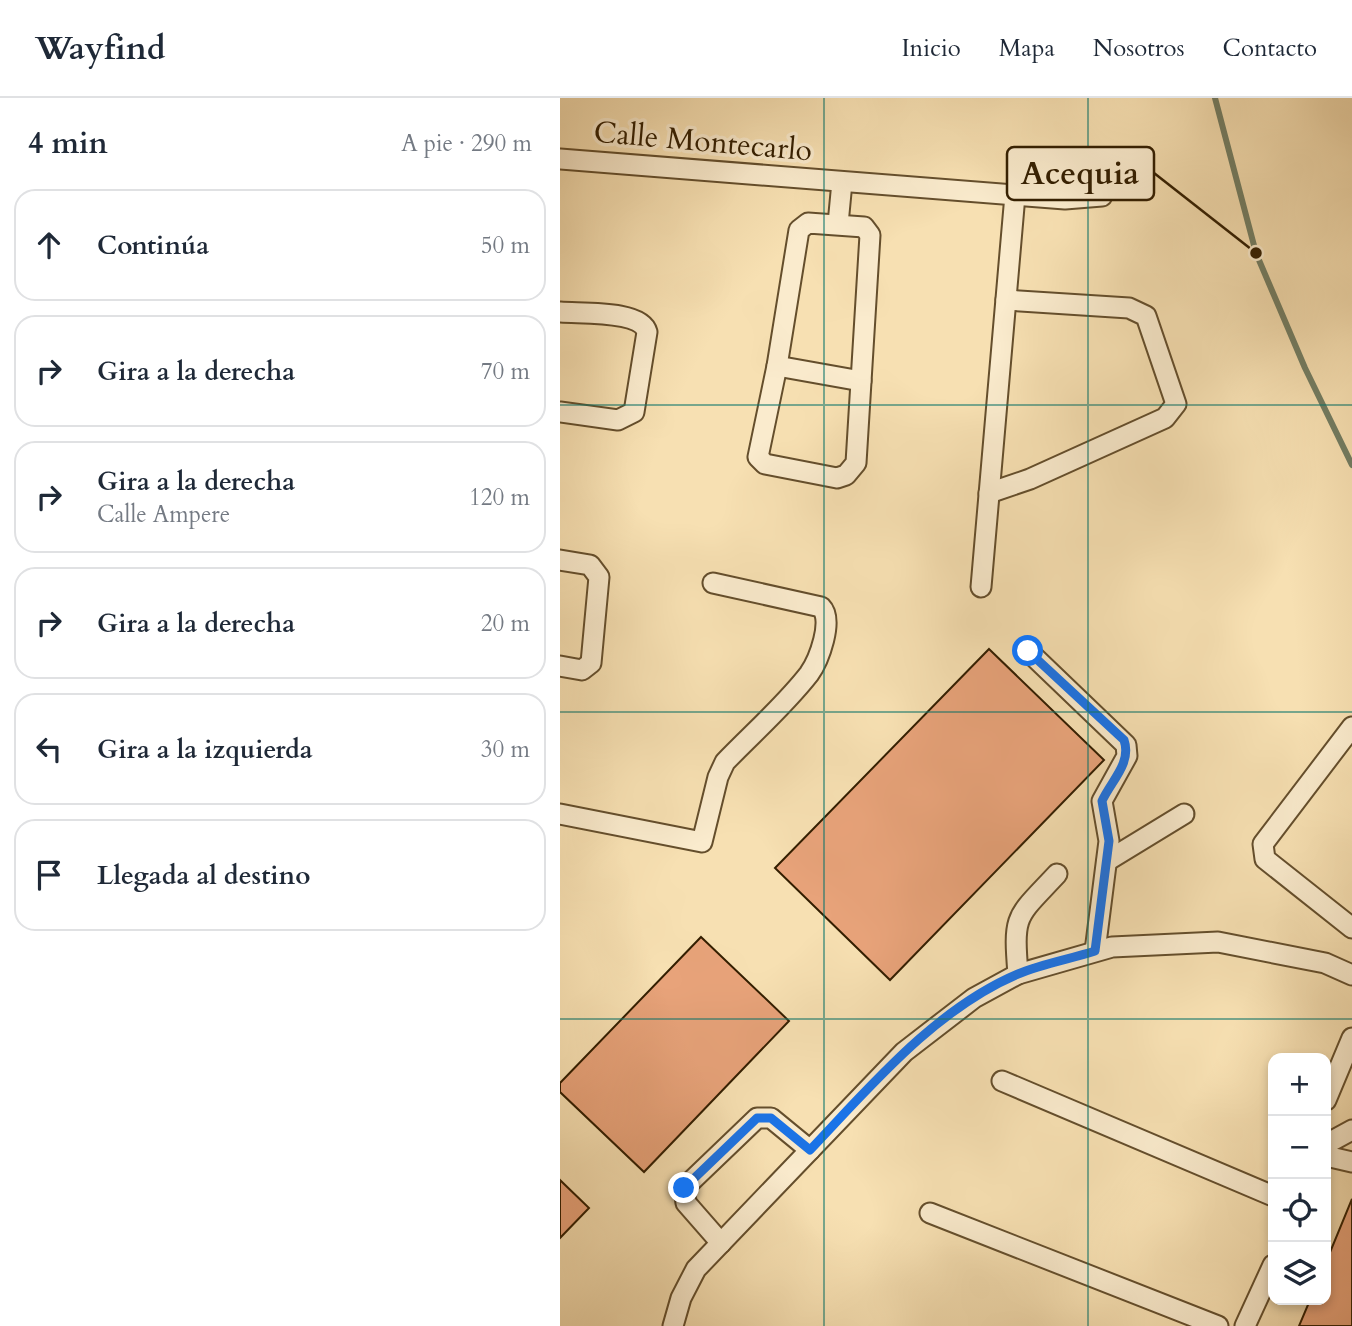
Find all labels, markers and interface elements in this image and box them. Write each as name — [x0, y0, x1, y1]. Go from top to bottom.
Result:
text: Wayfind — [35, 26, 166, 71]
text: Inicio — [901, 32, 961, 65]
text: Mapa — [999, 32, 1055, 65]
text: Nosotros — [1093, 32, 1185, 65]
text: Contacto — [1223, 32, 1317, 65]
street label: Calle Montecarlo — [592, 112, 814, 171]
text: 4 min — [28, 123, 108, 164]
text: A pie · 290 m — [401, 128, 532, 159]
callout: Acequia — [1007, 147, 1154, 200]
text: Acequia — [1021, 152, 1139, 196]
icon: ahead — [30, 226, 68, 264]
text: Continúa — [97, 228, 209, 263]
text: 50 m — [481, 230, 530, 261]
icon: right — [30, 352, 68, 390]
text: Gira a la derecha — [97, 354, 295, 389]
text: 70 m — [481, 356, 530, 387]
text: Gira a la derecha — [97, 464, 295, 499]
icon: right — [30, 478, 68, 516]
text: 120 m — [469, 482, 530, 513]
text: Calle Ampere — [97, 499, 230, 530]
icon: right — [30, 604, 68, 642]
text: Gira a la derecha — [97, 606, 295, 641]
text: 20 m — [481, 608, 530, 639]
route start — [1012, 635, 1043, 666]
icon: left — [30, 730, 68, 768]
text: Gira a la izquierda — [97, 732, 313, 767]
text: 30 m — [481, 734, 530, 765]
icon: arrive — [30, 856, 68, 894]
text: Llegada al destino — [97, 858, 311, 893]
map controls — [1268, 1053, 1331, 1305]
button: + — [1268, 1053, 1331, 1116]
button: − — [1268, 1116, 1331, 1179]
route end — [668, 1172, 699, 1203]
button: locate — [1268, 1179, 1331, 1242]
button: layers — [1268, 1242, 1331, 1305]

